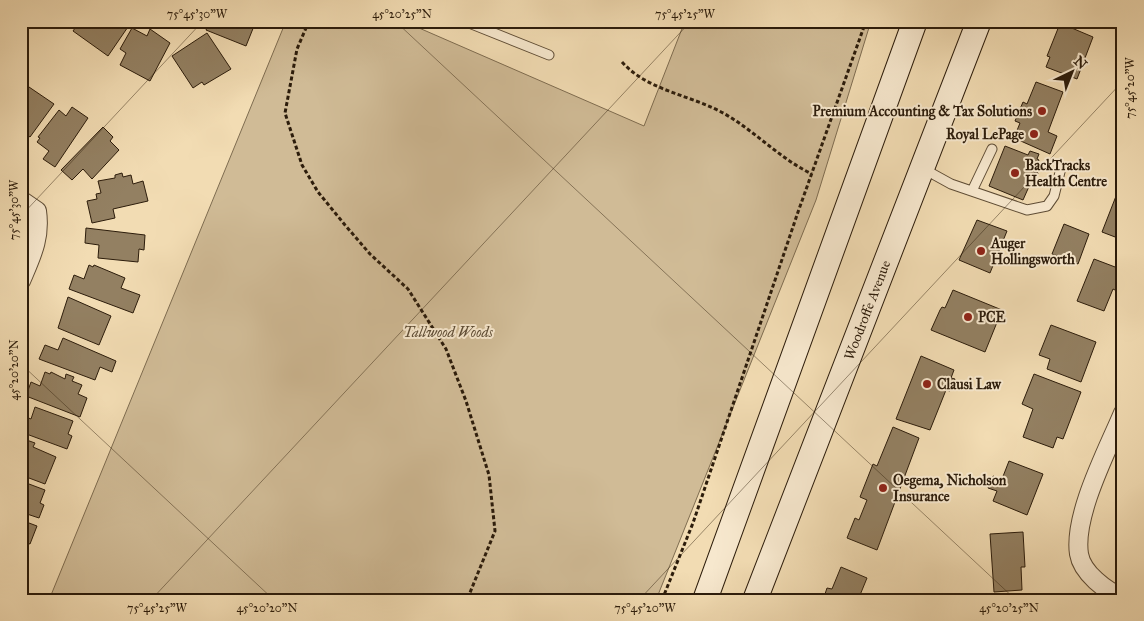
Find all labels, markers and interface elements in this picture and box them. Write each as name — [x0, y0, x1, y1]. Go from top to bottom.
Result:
text: 75°45'30"W — [167, 7, 228, 21]
text: 45°20'25"N — [372, 7, 432, 21]
text: 75°45'25"W — [655, 7, 716, 21]
north arrow — [1046, 48, 1096, 98]
text: N — [1070, 53, 1091, 73]
text: 75°45'20"W — [1123, 57, 1137, 119]
place label: Premium Accounting & Tax Solutions — [812, 103, 1032, 121]
marker: Premium Accounting & Tax Solutions — [1036, 105, 1048, 117]
place label: Royal LePage — [946, 126, 1024, 144]
marker: Royal LePage — [1028, 128, 1040, 140]
place label: BackTracks Health Centre — [1025, 157, 1107, 190]
marker: BackTracks Health Centre — [1009, 167, 1021, 179]
text: 75°45'30"W — [7, 179, 21, 240]
place label: Auger Hollingsworth — [990, 235, 1075, 269]
marker: Auger Hollingsworth — [975, 245, 987, 257]
street label: Woodroffe Avenue — [841, 258, 894, 363]
place label: PCE — [978, 309, 1006, 326]
marker: PCE — [962, 311, 974, 323]
park label: Tallwood Woods — [403, 324, 494, 341]
text: 45°20'20"N — [7, 339, 21, 401]
place label: Clausi Law — [937, 376, 1002, 393]
marker: Clausi Law — [921, 378, 933, 390]
place label: Oegema, Nicholson Insurance — [893, 472, 1007, 505]
marker: Oegema, Nicholson Insurance — [877, 482, 889, 494]
text: 75°45'25"W — [127, 601, 188, 615]
text: 45°20'20"N — [236, 601, 298, 615]
text: 75°45'20"W — [614, 601, 676, 615]
text: 45°20'25"N — [979, 601, 1039, 615]

